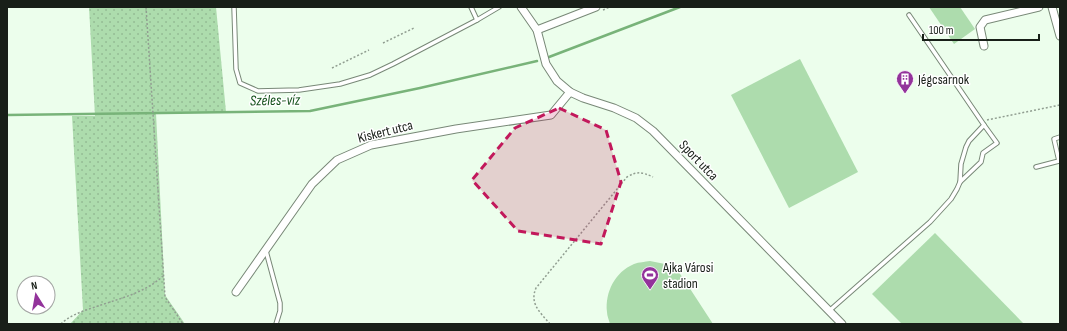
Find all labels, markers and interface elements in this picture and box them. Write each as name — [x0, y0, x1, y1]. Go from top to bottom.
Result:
scale bar — [923, 16, 1039, 42]
text: 100 m — [929, 23, 954, 38]
building icon: Jégcsarnok — [895, 69, 915, 94]
place label: Jégcsarnok — [917, 71, 970, 88]
water label: Széles-víz — [250, 91, 301, 110]
street label: Kiskert utca — [356, 116, 414, 147]
street label: Sport utca — [675, 137, 722, 184]
place label: Ajka Városi stadion — [662, 259, 713, 292]
sports icon: Ajka Városi stadion — [640, 265, 660, 290]
north arrow — [16, 275, 56, 315]
text: N — [30, 279, 38, 293]

